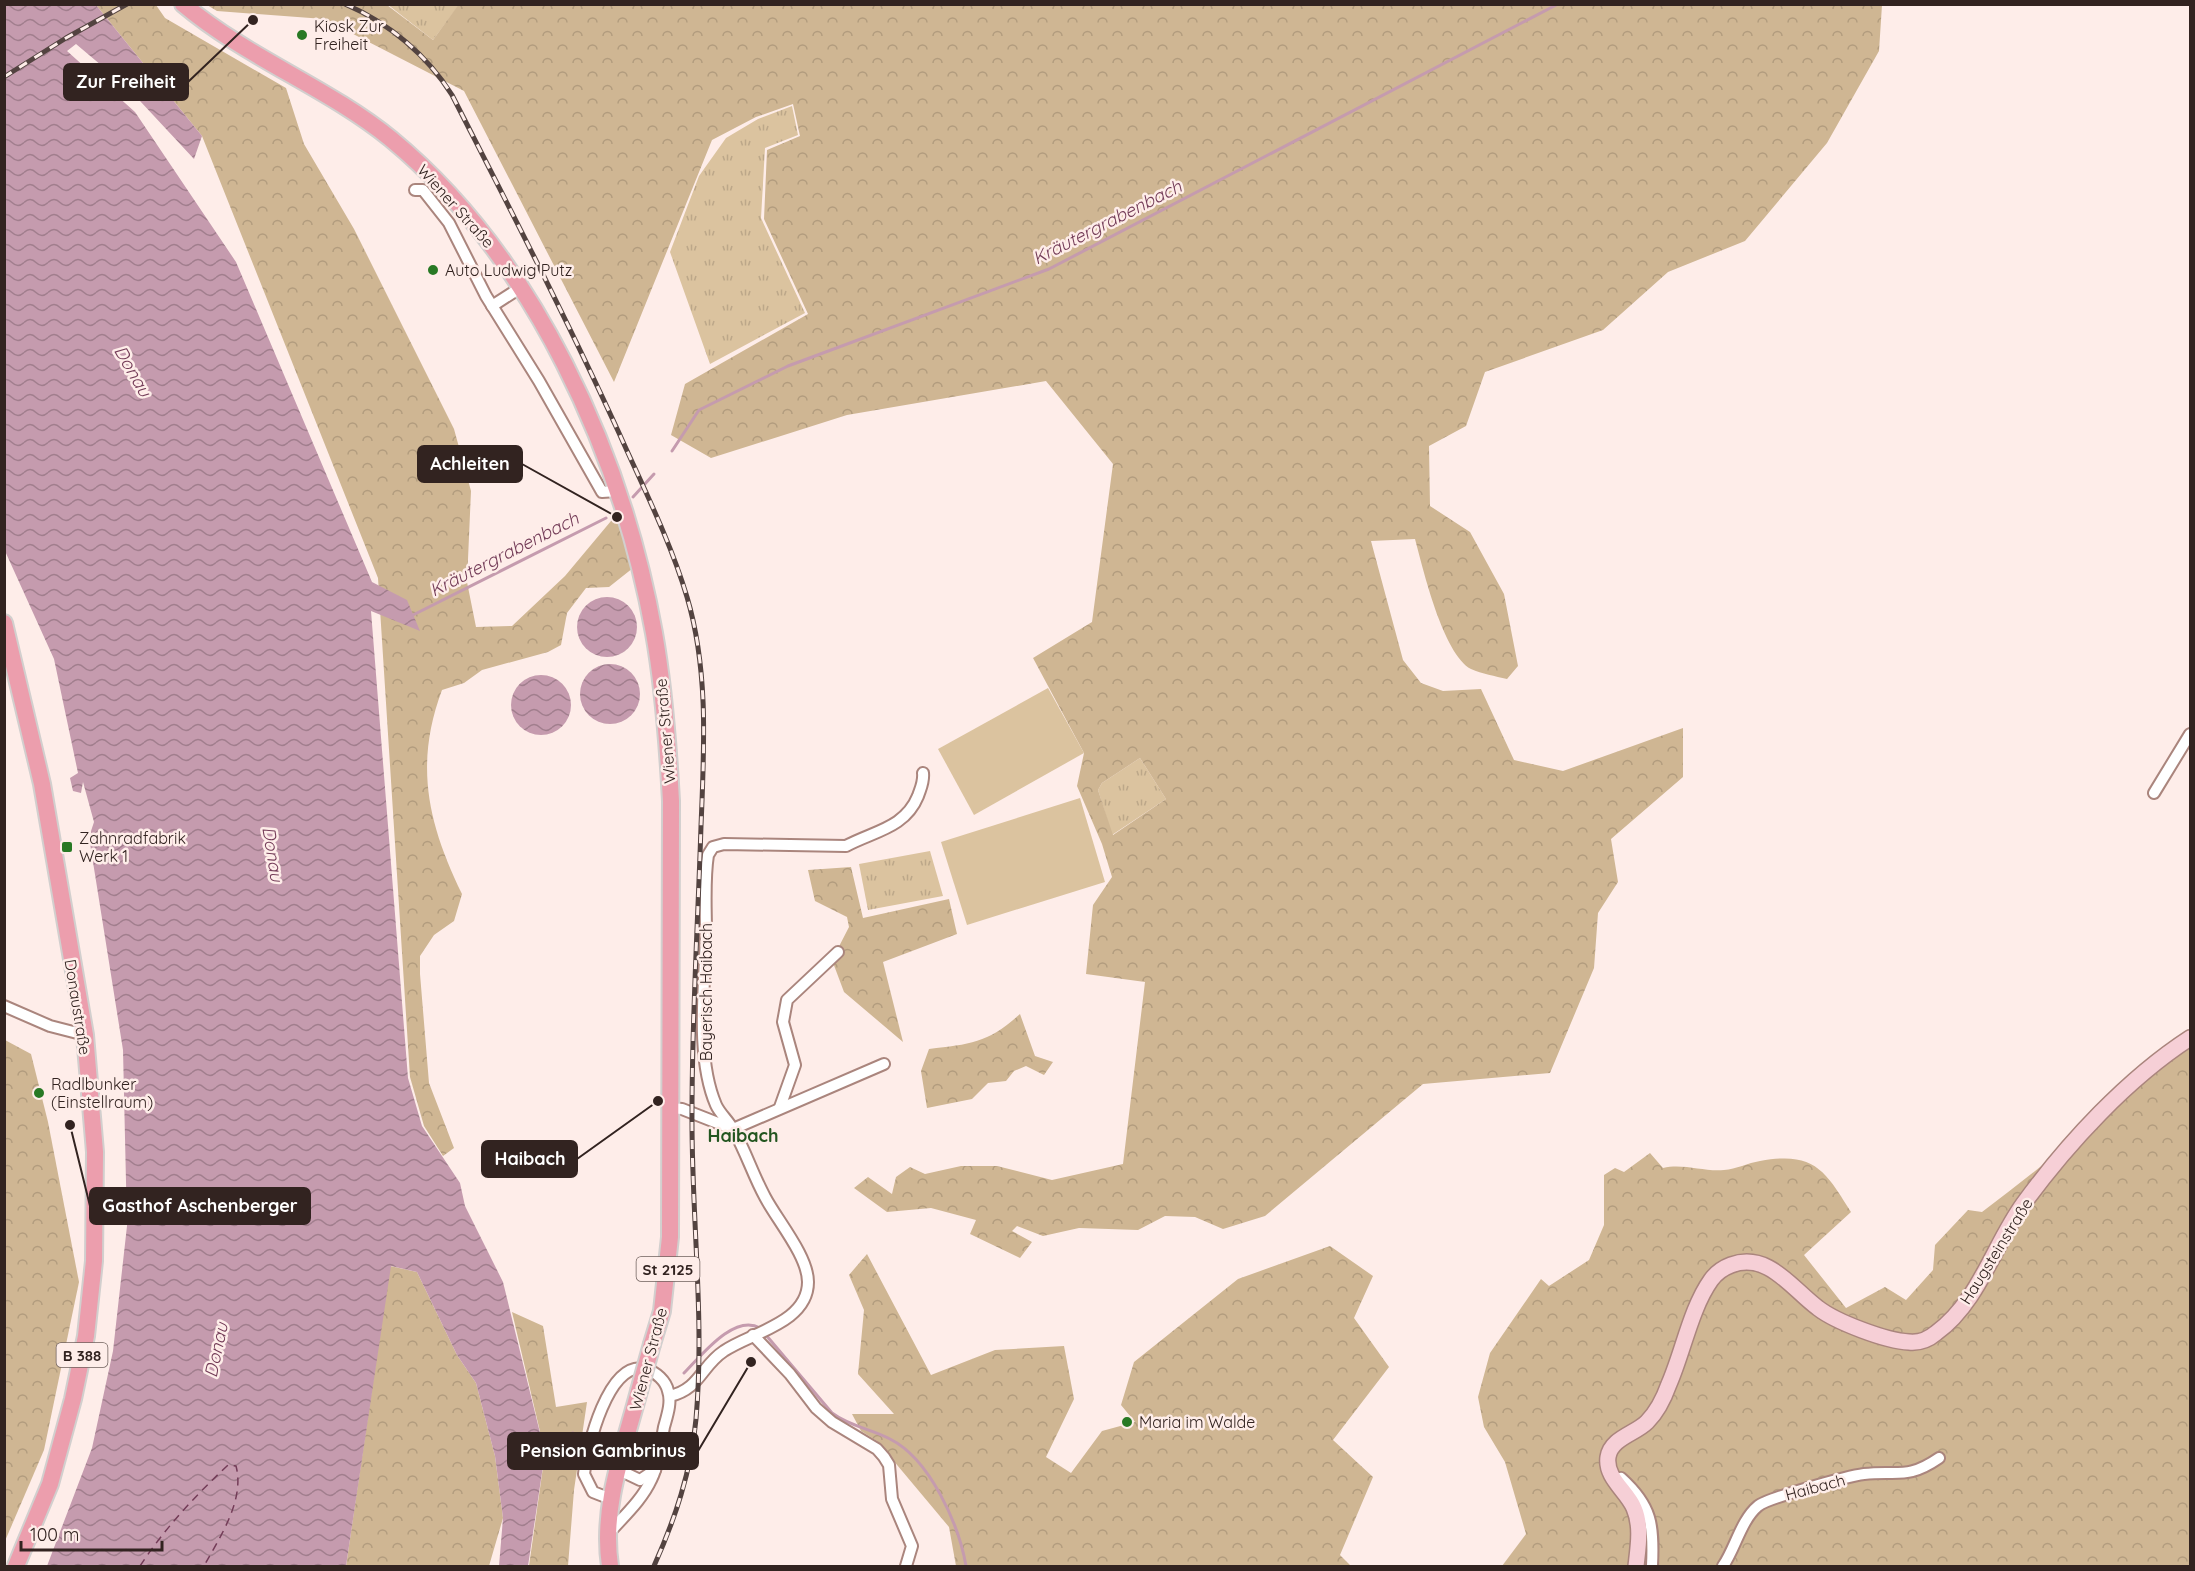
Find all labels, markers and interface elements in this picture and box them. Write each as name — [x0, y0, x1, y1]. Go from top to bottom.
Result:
place label: Kiosk Zur Freiheit — [314, 16, 384, 54]
marker: Kiosk Zur Freiheit — [295, 28, 309, 42]
callout: Zur Freiheit — [64, 64, 188, 100]
text: Zur Freiheit — [76, 70, 176, 93]
street label: Wiener Straße — [413, 160, 499, 252]
water label: Kräutergrabenbach — [1029, 174, 1186, 270]
place label: Auto Ludwig Putz — [445, 260, 572, 280]
marker: Auto Ludwig Putz — [426, 263, 440, 277]
water label: Donau — [109, 341, 158, 402]
callout: Achleiten — [418, 446, 522, 482]
text: Achleiten — [430, 452, 510, 475]
water label: Kräutergrabenbach — [426, 506, 583, 602]
street label: Wiener Straße — [650, 678, 680, 784]
water label: Donau — [257, 825, 289, 885]
place label: Zahnradfabrik Werk 1 — [79, 828, 186, 866]
marker: Zahnradfabrik Werk 1 — [60, 840, 74, 854]
street label: Bayerisch Haibach — [696, 923, 716, 1061]
street label: Donaustraße — [61, 958, 95, 1056]
place label: Radlbunker (Einstellraum) — [51, 1074, 153, 1112]
marker: Radlbunker (Einstellraum) — [32, 1086, 46, 1100]
district label: Haibach — [707, 1124, 779, 1147]
callout: Haibach — [482, 1141, 577, 1177]
text: Haibach — [494, 1147, 566, 1170]
callout: Gasthof Aschenberger — [90, 1188, 310, 1224]
text: Gasthof Aschenberger — [102, 1194, 298, 1217]
street label: Haugsteinstraße — [1955, 1194, 2037, 1308]
road number: St 2125 — [636, 1257, 700, 1281]
street label: Wiener Straße — [625, 1305, 671, 1413]
water label: Donau — [199, 1319, 233, 1379]
road number: B 388 — [56, 1343, 107, 1367]
place label: Maria im Walde — [1139, 1412, 1255, 1432]
marker: Maria im Walde — [1120, 1415, 1134, 1429]
callout: Pension Gambrinus — [508, 1433, 698, 1469]
text: Pension Gambrinus — [520, 1439, 686, 1462]
street label: Haibach — [1783, 1469, 1847, 1505]
scale bar — [21, 1514, 162, 1552]
text: 100 m — [30, 1523, 79, 1546]

